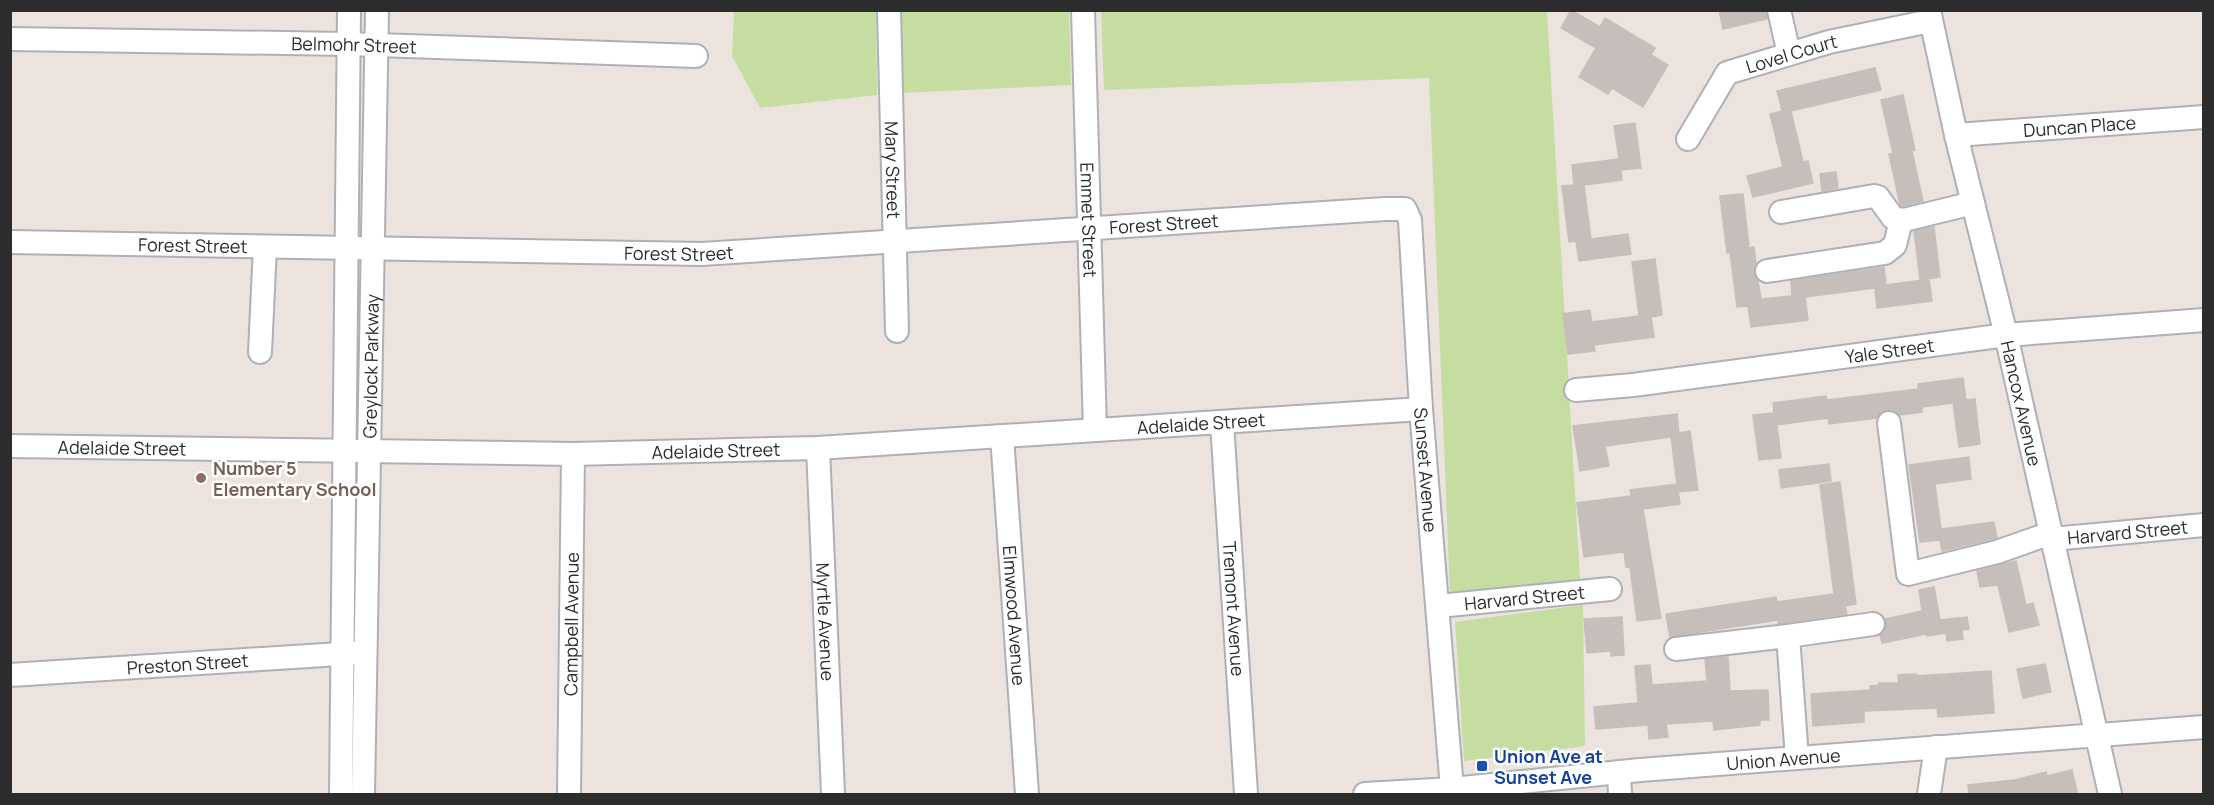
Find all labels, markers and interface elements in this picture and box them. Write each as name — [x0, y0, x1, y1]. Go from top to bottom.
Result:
street label: Lovel Court — [1743, 29, 1839, 79]
street label: Belmohr Street — [291, 31, 417, 58]
street label: Duncan Place — [2022, 110, 2137, 142]
street label: Mary Street — [880, 121, 906, 219]
street label: Emmet Street — [1075, 162, 1103, 278]
street label: Forest Street — [1108, 208, 1219, 239]
street label: Forest Street — [138, 232, 248, 258]
street label: Forest Street — [624, 240, 734, 266]
street label: Greylock Parkway — [357, 293, 384, 438]
street label: Yale Street — [1843, 333, 1936, 368]
street label: Hancox Avenue — [1996, 338, 2047, 468]
street label: Adelaide Street — [1136, 407, 1266, 439]
street label: Sunset Avenue — [1409, 407, 1443, 533]
street label: Adelaide Street — [57, 435, 187, 461]
street label: Adelaide Street — [651, 437, 781, 464]
place label: Number 5 Elementary School — [213, 456, 376, 501]
marker: Number 5 Elementary School — [194, 471, 208, 485]
street label: Harvard Street — [2066, 515, 2189, 550]
street label: Tremont Avenue — [1218, 540, 1250, 677]
street label: Elmwood Avenue — [998, 545, 1031, 686]
street label: Campbell Avenue — [558, 552, 584, 696]
street label: Myrtle Avenue — [811, 562, 840, 681]
street label: Harvard Street — [1463, 580, 1586, 615]
street label: Preston Street — [126, 648, 249, 680]
street label: Union Avenue — [1726, 743, 1841, 775]
place label: Union Ave at Sunset Ave — [1494, 744, 1603, 789]
marker: Union Ave at Sunset Ave — [1475, 759, 1489, 773]

